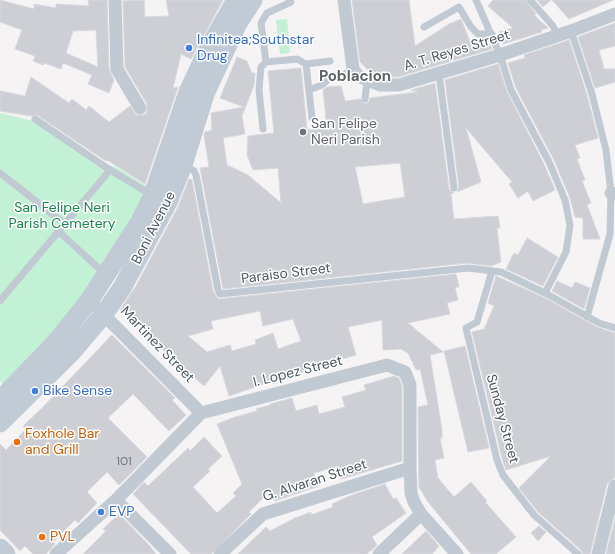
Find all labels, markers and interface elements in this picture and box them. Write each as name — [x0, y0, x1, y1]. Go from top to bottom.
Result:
street label: A. T. Reyes Street — [402, 27, 512, 75]
place label: Infinitea;Southstar Drug — [197, 32, 315, 64]
marker: Infinitea;Southstar Drug — [184, 43, 194, 53]
district label: Poblacion — [319, 68, 391, 86]
place label: San Felipe Neri Parish — [311, 116, 380, 148]
marker: San Felipe Neri Parish — [298, 127, 308, 137]
street label: Boni Avenue — [128, 189, 180, 267]
park label: San Felipe Neri Parish Cemetery — [8, 200, 116, 232]
street label: Paraiso Street — [240, 260, 332, 288]
street label: Martinez Street — [116, 303, 198, 387]
street label: I. Lopez Street — [251, 353, 345, 391]
street label: Sunday Street — [482, 373, 522, 465]
place label: Bike Sense — [43, 383, 112, 399]
marker: Bike Sense — [30, 386, 40, 396]
place label: Foxhole Bar and Grill — [25, 426, 100, 458]
marker: Foxhole Bar and Grill — [12, 437, 22, 447]
house number: 101 — [116, 455, 132, 469]
street label: G. Alvaran Street — [261, 456, 369, 506]
place label: EVP — [109, 504, 134, 520]
marker: EVP — [96, 507, 106, 517]
place label: PVL — [50, 529, 75, 545]
marker: PVL — [37, 532, 47, 542]

